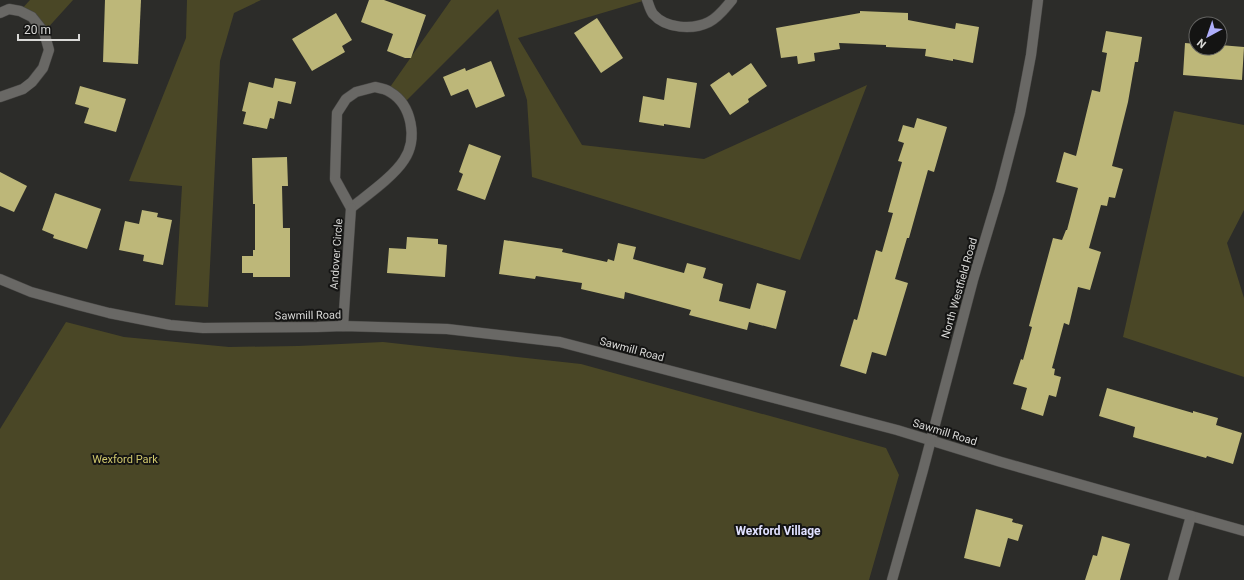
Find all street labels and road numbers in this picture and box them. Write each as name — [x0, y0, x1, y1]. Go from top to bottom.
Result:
street label: Andover Circle — [328, 218, 345, 290]
street label: North Westfield Road — [939, 236, 980, 340]
street label: Sawmill Road — [275, 308, 341, 323]
street label: Sawmill Road — [598, 335, 666, 364]
street label: Sawmill Road — [911, 417, 979, 448]

